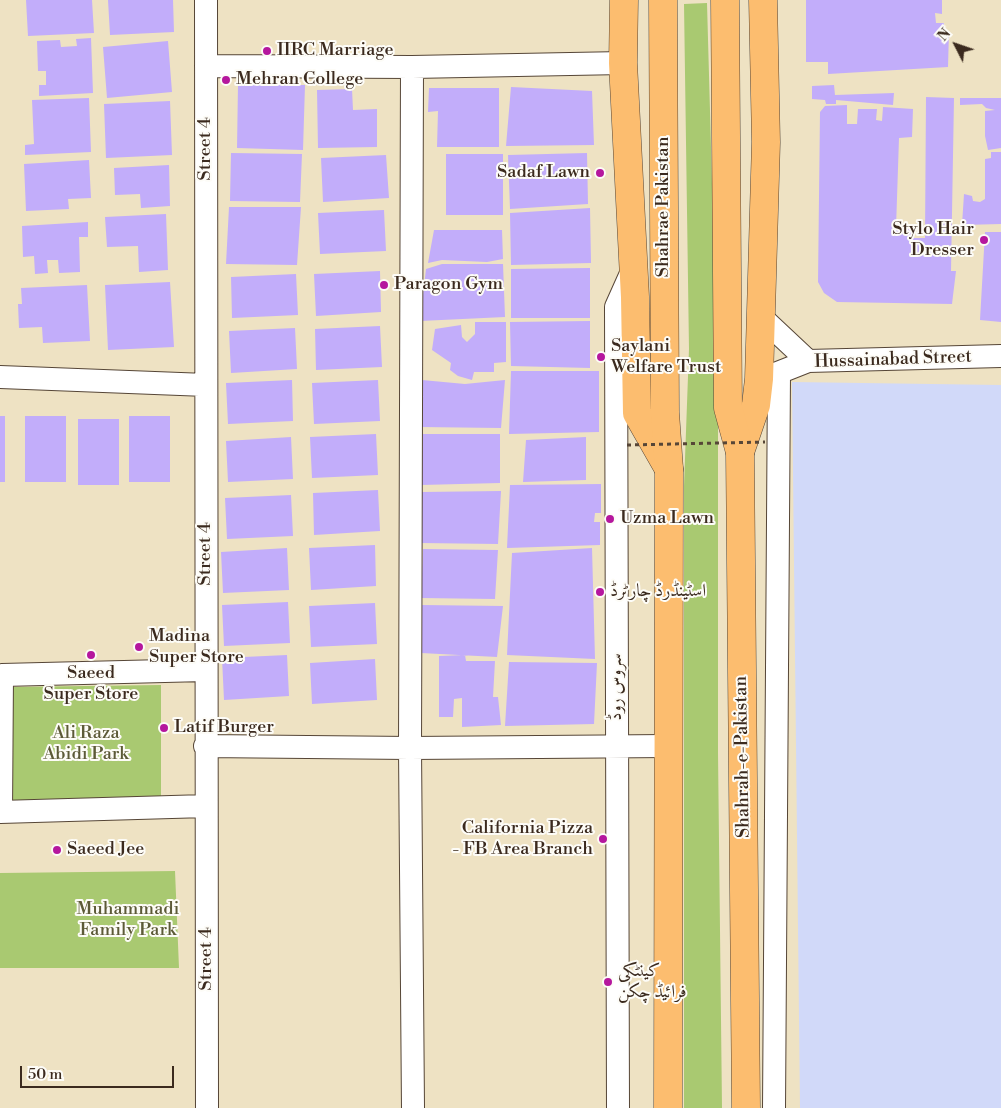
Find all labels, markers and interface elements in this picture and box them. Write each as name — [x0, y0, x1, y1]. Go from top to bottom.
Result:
north arrow — [931, 20, 981, 70]
text: N — [934, 25, 955, 45]
place label: IIRC Marriage — [277, 40, 393, 62]
marker: IIRC Marriage — [261, 45, 273, 57]
place label: Mehran College — [236, 69, 363, 91]
marker: Mehran College — [220, 74, 232, 86]
street label: Street 4 — [195, 117, 217, 181]
street label: Shahrae Pakistan — [653, 137, 675, 277]
place label: Sadaf Lawn — [497, 162, 590, 184]
marker: Sadaf Lawn — [594, 167, 606, 179]
place label: Stylo Hair Dresser — [892, 219, 974, 262]
marker: Stylo Hair Dresser — [978, 234, 990, 246]
place label: Paragon Gym — [394, 274, 503, 296]
marker: Paragon Gym — [378, 279, 390, 291]
place label: Saylani Welfare Trust — [611, 336, 721, 378]
street label: Hussainabad Street — [814, 346, 972, 374]
marker: Saylani Welfare Trust — [595, 351, 607, 363]
place label: Uzma Lawn — [620, 508, 714, 530]
marker: Uzma Lawn — [604, 513, 616, 525]
street label: Street 4 — [195, 522, 217, 586]
place label: اسٹینڈرڈ چارٹرڈ — [610, 581, 706, 603]
marker: اسٹینڈرڈ چارٹرڈ — [594, 586, 606, 598]
place label: Madina Super Store — [149, 626, 244, 669]
marker: Madina Super Store — [133, 641, 145, 653]
marker: Saeed Super Store — [85, 649, 97, 661]
street label: سروس روڈ — [606, 653, 628, 721]
place label: Saeed Super Store — [44, 663, 138, 706]
street label: Shahrah-e-Pakistan — [731, 676, 755, 838]
place label: Latif Burger — [174, 717, 274, 739]
marker: Latif Burger — [158, 722, 170, 734]
park label: Ali Raza Abidi Park — [43, 723, 129, 766]
place label: California Pizza - FB Area Branch — [452, 818, 593, 861]
marker: California Pizza - FB Area Branch — [597, 833, 609, 845]
place label: Saeed Jee — [67, 839, 144, 861]
marker: Saeed Jee — [51, 844, 63, 856]
park label: Muhammadi Family Park — [77, 899, 179, 942]
street label: Street 4 — [196, 927, 218, 991]
place label: کینٹکی فرائیڈ چکن — [618, 961, 687, 1004]
marker: کینٹکی فرائیڈ چکن — [602, 976, 614, 988]
scale bar — [22, 1056, 176, 1088]
text: 50 m — [28, 1065, 62, 1084]

